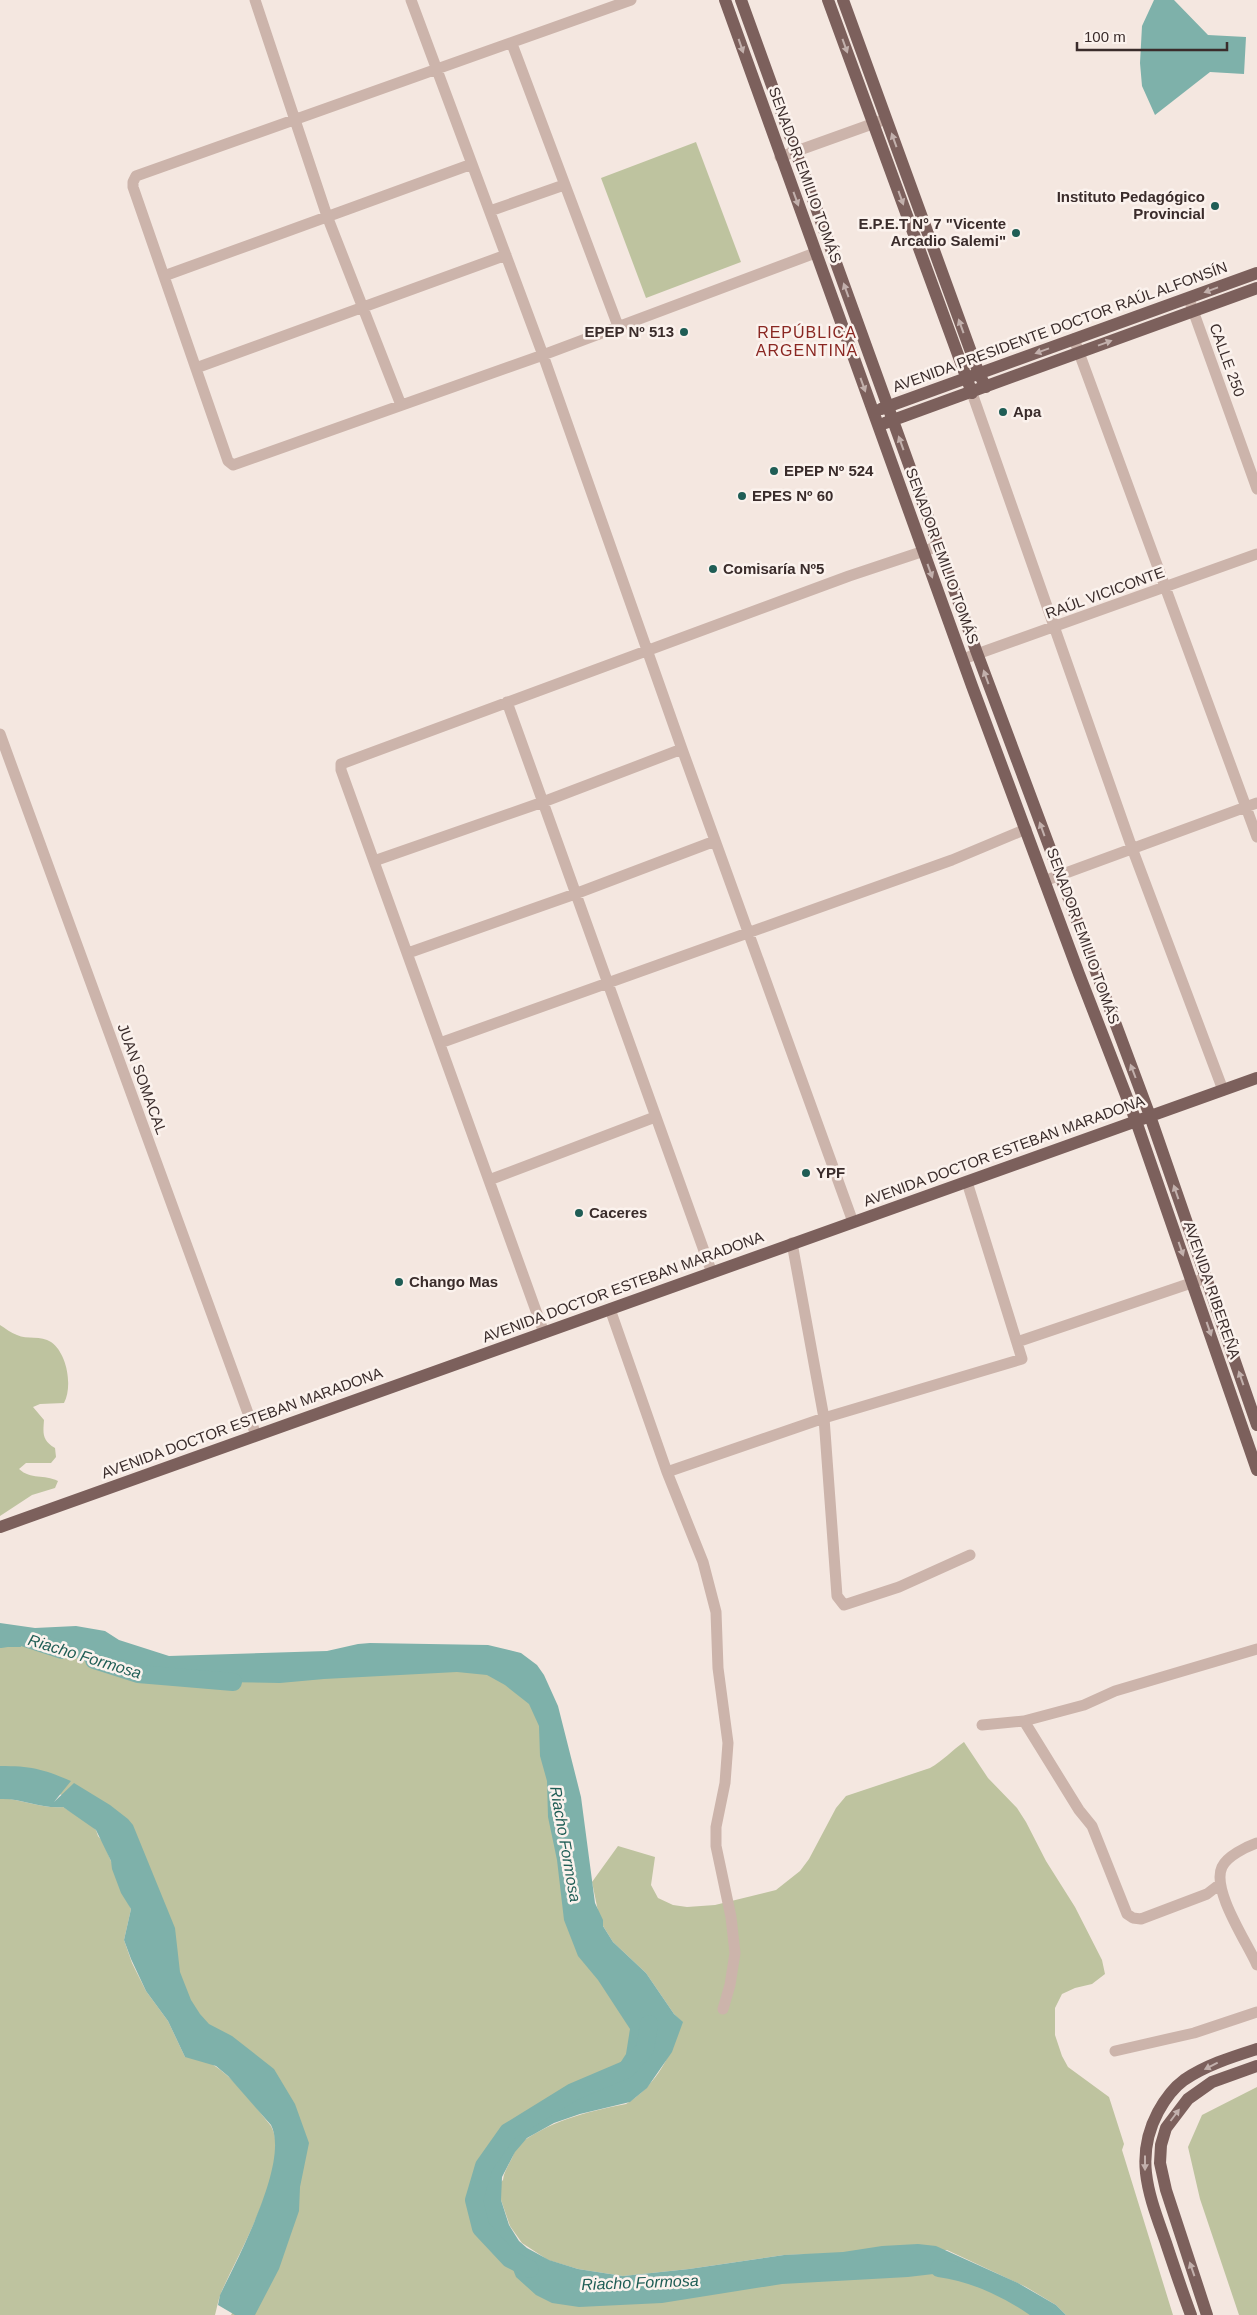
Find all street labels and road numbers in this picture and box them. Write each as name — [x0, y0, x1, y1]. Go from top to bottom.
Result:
street label: SENADOR EMILIO TOMÁS — [766, 84, 845, 265]
street label: AVENIDA PRESIDENTE DOCTOR RAÚL ALFONSÍN — [890, 258, 1229, 395]
street label: CALLE 250 — [1206, 321, 1249, 399]
street label: SENADOR EMILIO TOMÁS — [903, 465, 982, 646]
street label: RAÚL VICICONTE — [1043, 563, 1167, 622]
street label: SENADOR EMILIO TOMÁS — [1044, 845, 1123, 1026]
street label: JUAN SOMACAL — [115, 1021, 170, 1137]
street label: AVENIDA DOCTOR ESTEBAN MARADONA — [861, 1092, 1147, 1209]
street label: AVENIDA RIBEREÑA — [1181, 1219, 1244, 1361]
street label: AVENIDA DOCTOR ESTEBAN MARADONA — [480, 1228, 766, 1345]
street label: AVENIDA DOCTOR ESTEBAN MARADONA — [99, 1364, 385, 1481]

